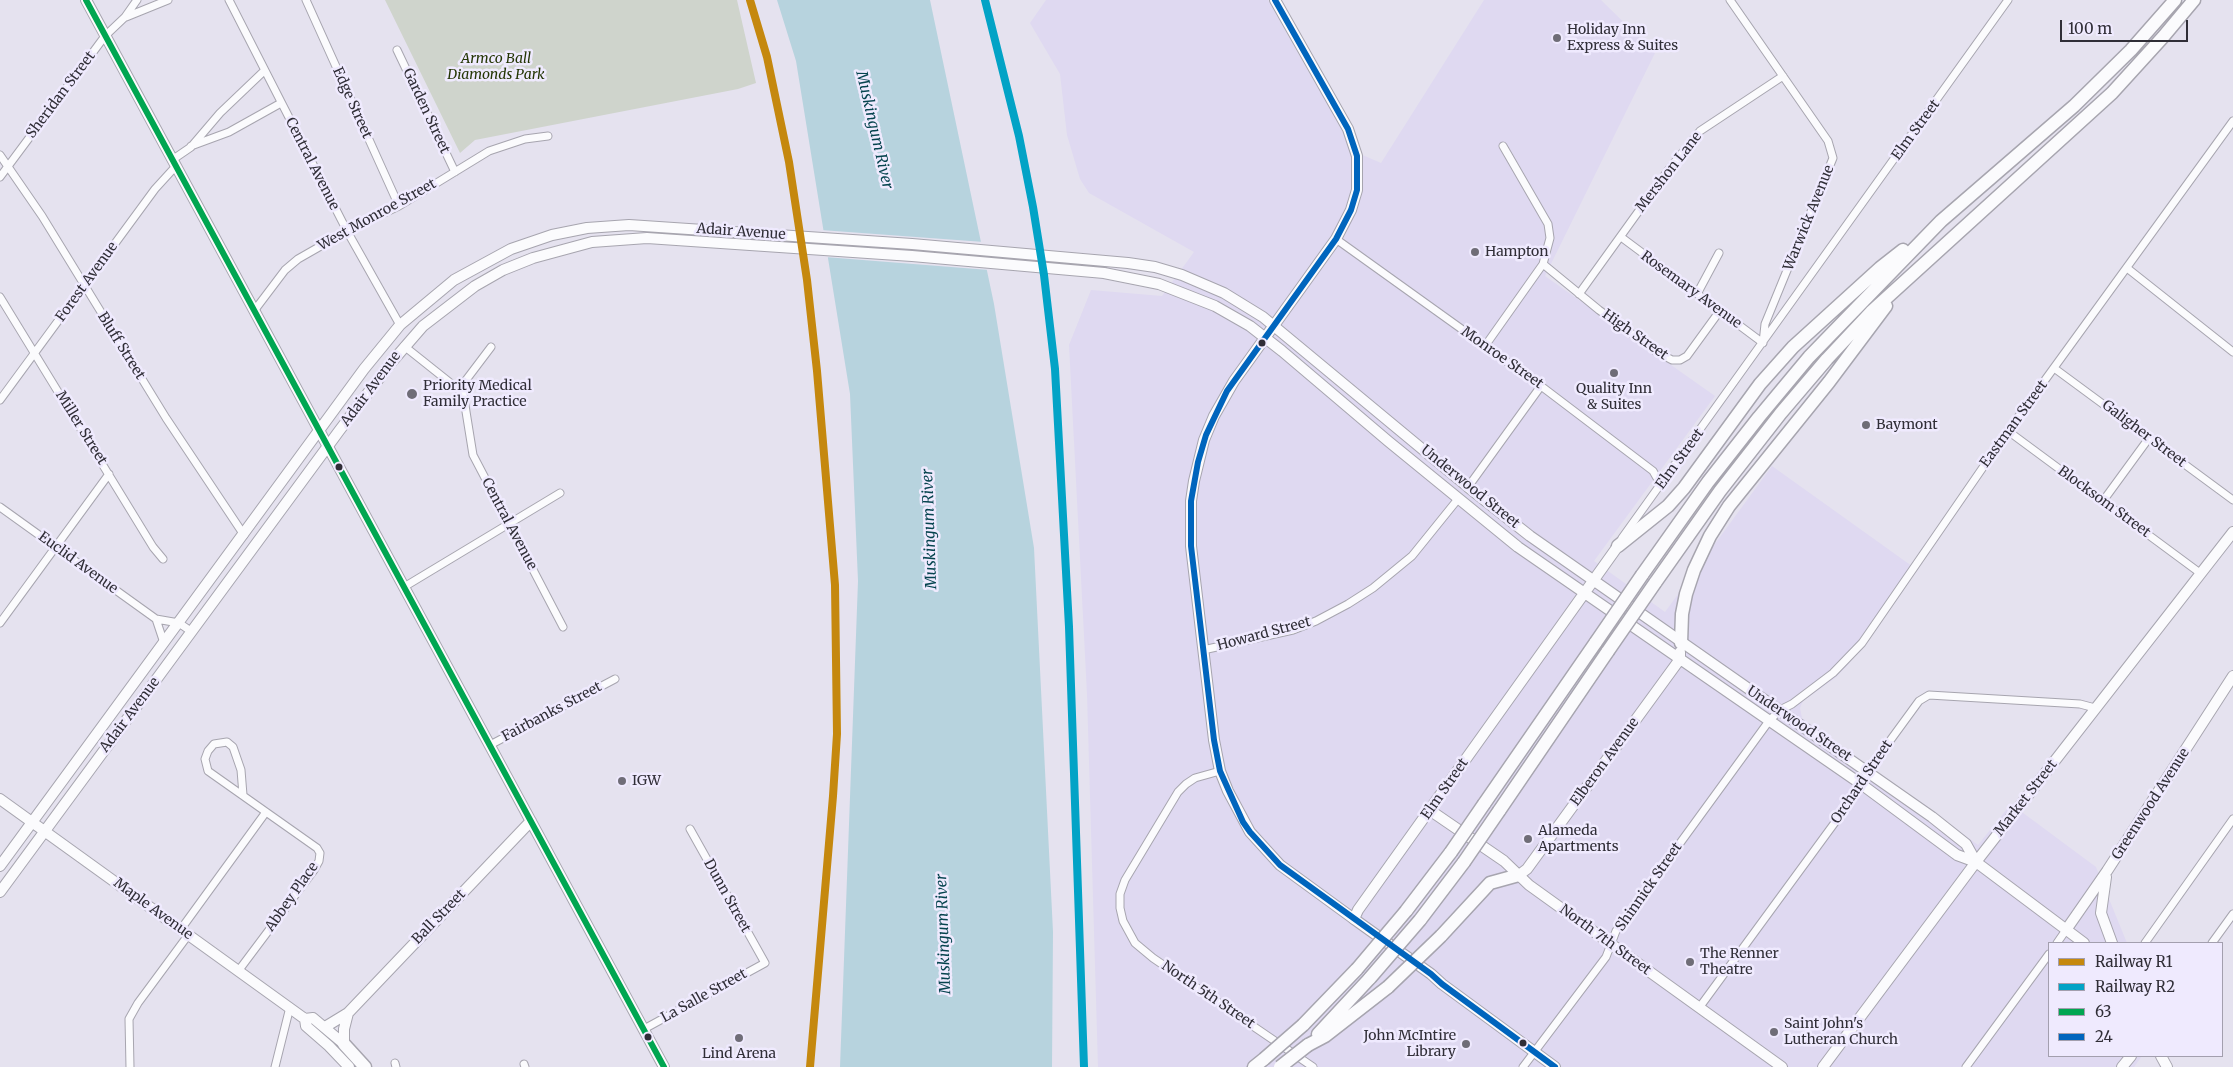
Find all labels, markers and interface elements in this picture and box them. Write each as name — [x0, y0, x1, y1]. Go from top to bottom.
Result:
scale bar — [2063, 10, 2190, 42]
text: 100 m — [2068, 19, 2112, 38]
place label: Holiday Inn Express & Suites — [1567, 22, 1678, 54]
marker: Holiday Inn Express & Suites — [1551, 32, 1563, 44]
street label: Sheridan Street — [23, 48, 99, 142]
park label: Armco Ball Diamonds Park — [447, 51, 545, 84]
street label: Edge Street — [329, 65, 375, 141]
street label: Garden Street — [399, 66, 453, 156]
water label: Muskingum River — [852, 69, 896, 191]
street label: Elm Street — [1888, 96, 1944, 164]
street label: Central Avenue — [281, 115, 343, 213]
street label: Mershon Lane — [1633, 129, 1705, 215]
street label: Warwick Avenue — [1780, 163, 1838, 273]
street label: West Monroe Street — [315, 175, 439, 255]
street label: Adair Avenue — [696, 221, 786, 243]
street label: Forest Avenue — [53, 239, 121, 325]
place label: Hampton — [1485, 244, 1549, 260]
marker: Hampton — [1469, 246, 1481, 258]
street label: Rosemary Avenue — [1637, 248, 1745, 332]
street label: High Street — [1599, 306, 1671, 364]
street label: Bluff Street — [94, 309, 148, 383]
street label: Monroe Street — [1458, 323, 1546, 393]
unlabelled marker — [1257, 338, 1267, 348]
street label: Adair Avenue — [337, 348, 405, 430]
marker: Quality Inn & Suites — [1608, 367, 1620, 379]
street label: Eastman Street — [1977, 377, 2051, 471]
place label: Priority Medical Family Practice — [423, 378, 532, 411]
place label: Quality Inn & Suites — [1576, 381, 1652, 414]
marker: Priority Medical Family Practice — [405, 387, 419, 401]
street label: Miller Street — [52, 388, 110, 468]
street label: Galigher Street — [2099, 397, 2189, 471]
place label: Baymont — [1876, 417, 1938, 433]
marker: Baymont — [1860, 419, 1872, 431]
street label: Elm Street — [1652, 425, 1708, 493]
street label: Underwood Street — [1417, 442, 1523, 532]
unlabelled marker — [334, 462, 344, 472]
street label: Blocksom Street — [2054, 463, 2154, 541]
water label: Muskingum River — [919, 469, 941, 589]
street label: Central Avenue — [478, 475, 540, 573]
street label: Euclid Avenue — [35, 529, 121, 597]
street label: Howard Street — [1215, 613, 1313, 655]
street label: Adair Avenue — [96, 674, 164, 756]
street label: Fairbanks Street — [499, 679, 605, 745]
street label: Underwood Street — [1744, 683, 1854, 765]
street label: Elberon Avenue — [1567, 715, 1643, 809]
street label: Orchard Street — [1828, 737, 1896, 827]
street label: Greenwood Avenue — [2109, 745, 2193, 863]
street label: Elm Street — [1418, 755, 1472, 823]
street label: Market Street — [1991, 757, 2061, 839]
place label: IGW — [632, 773, 661, 789]
marker: IGW — [616, 775, 628, 787]
place label: Alameda Apartments — [1538, 823, 1618, 856]
marker: Alameda Apartments — [1522, 833, 1534, 845]
street label: Shinnick Street — [1612, 840, 1686, 934]
street label: Dunn Street — [700, 856, 754, 936]
street label: Abbey Place — [262, 859, 322, 935]
water label: Muskingum River — [933, 874, 955, 994]
street label: Maple Avenue — [110, 875, 196, 943]
street label: Ball Street — [409, 886, 469, 948]
street label: North 7th Street — [1556, 901, 1654, 979]
legend — [2048, 942, 2223, 1057]
place label: The Renner Theatre — [1700, 946, 1779, 979]
text: Railway R1 — [2095, 952, 2173, 971]
marker: The Renner Theatre — [1684, 956, 1696, 968]
street label: North 5th Street — [1158, 958, 1258, 1032]
street label: La Salle Street — [658, 966, 750, 1026]
text: Railway R2 — [2095, 977, 2175, 996]
text: 63 — [2095, 1002, 2112, 1021]
place label: Saint John's Lutheran Church — [1784, 1016, 1898, 1048]
marker: Saint John's Lutheran Church — [1768, 1026, 1780, 1038]
text: 24 — [2095, 1027, 2113, 1046]
place label: John McIntire Library — [1363, 1028, 1456, 1060]
unlabelled marker — [643, 1032, 653, 1042]
marker: Lind Arena — [733, 1032, 745, 1044]
marker: John McIntire Library — [1460, 1038, 1472, 1050]
unlabelled marker — [1518, 1038, 1528, 1048]
place label: Lind Arena — [702, 1046, 776, 1062]

